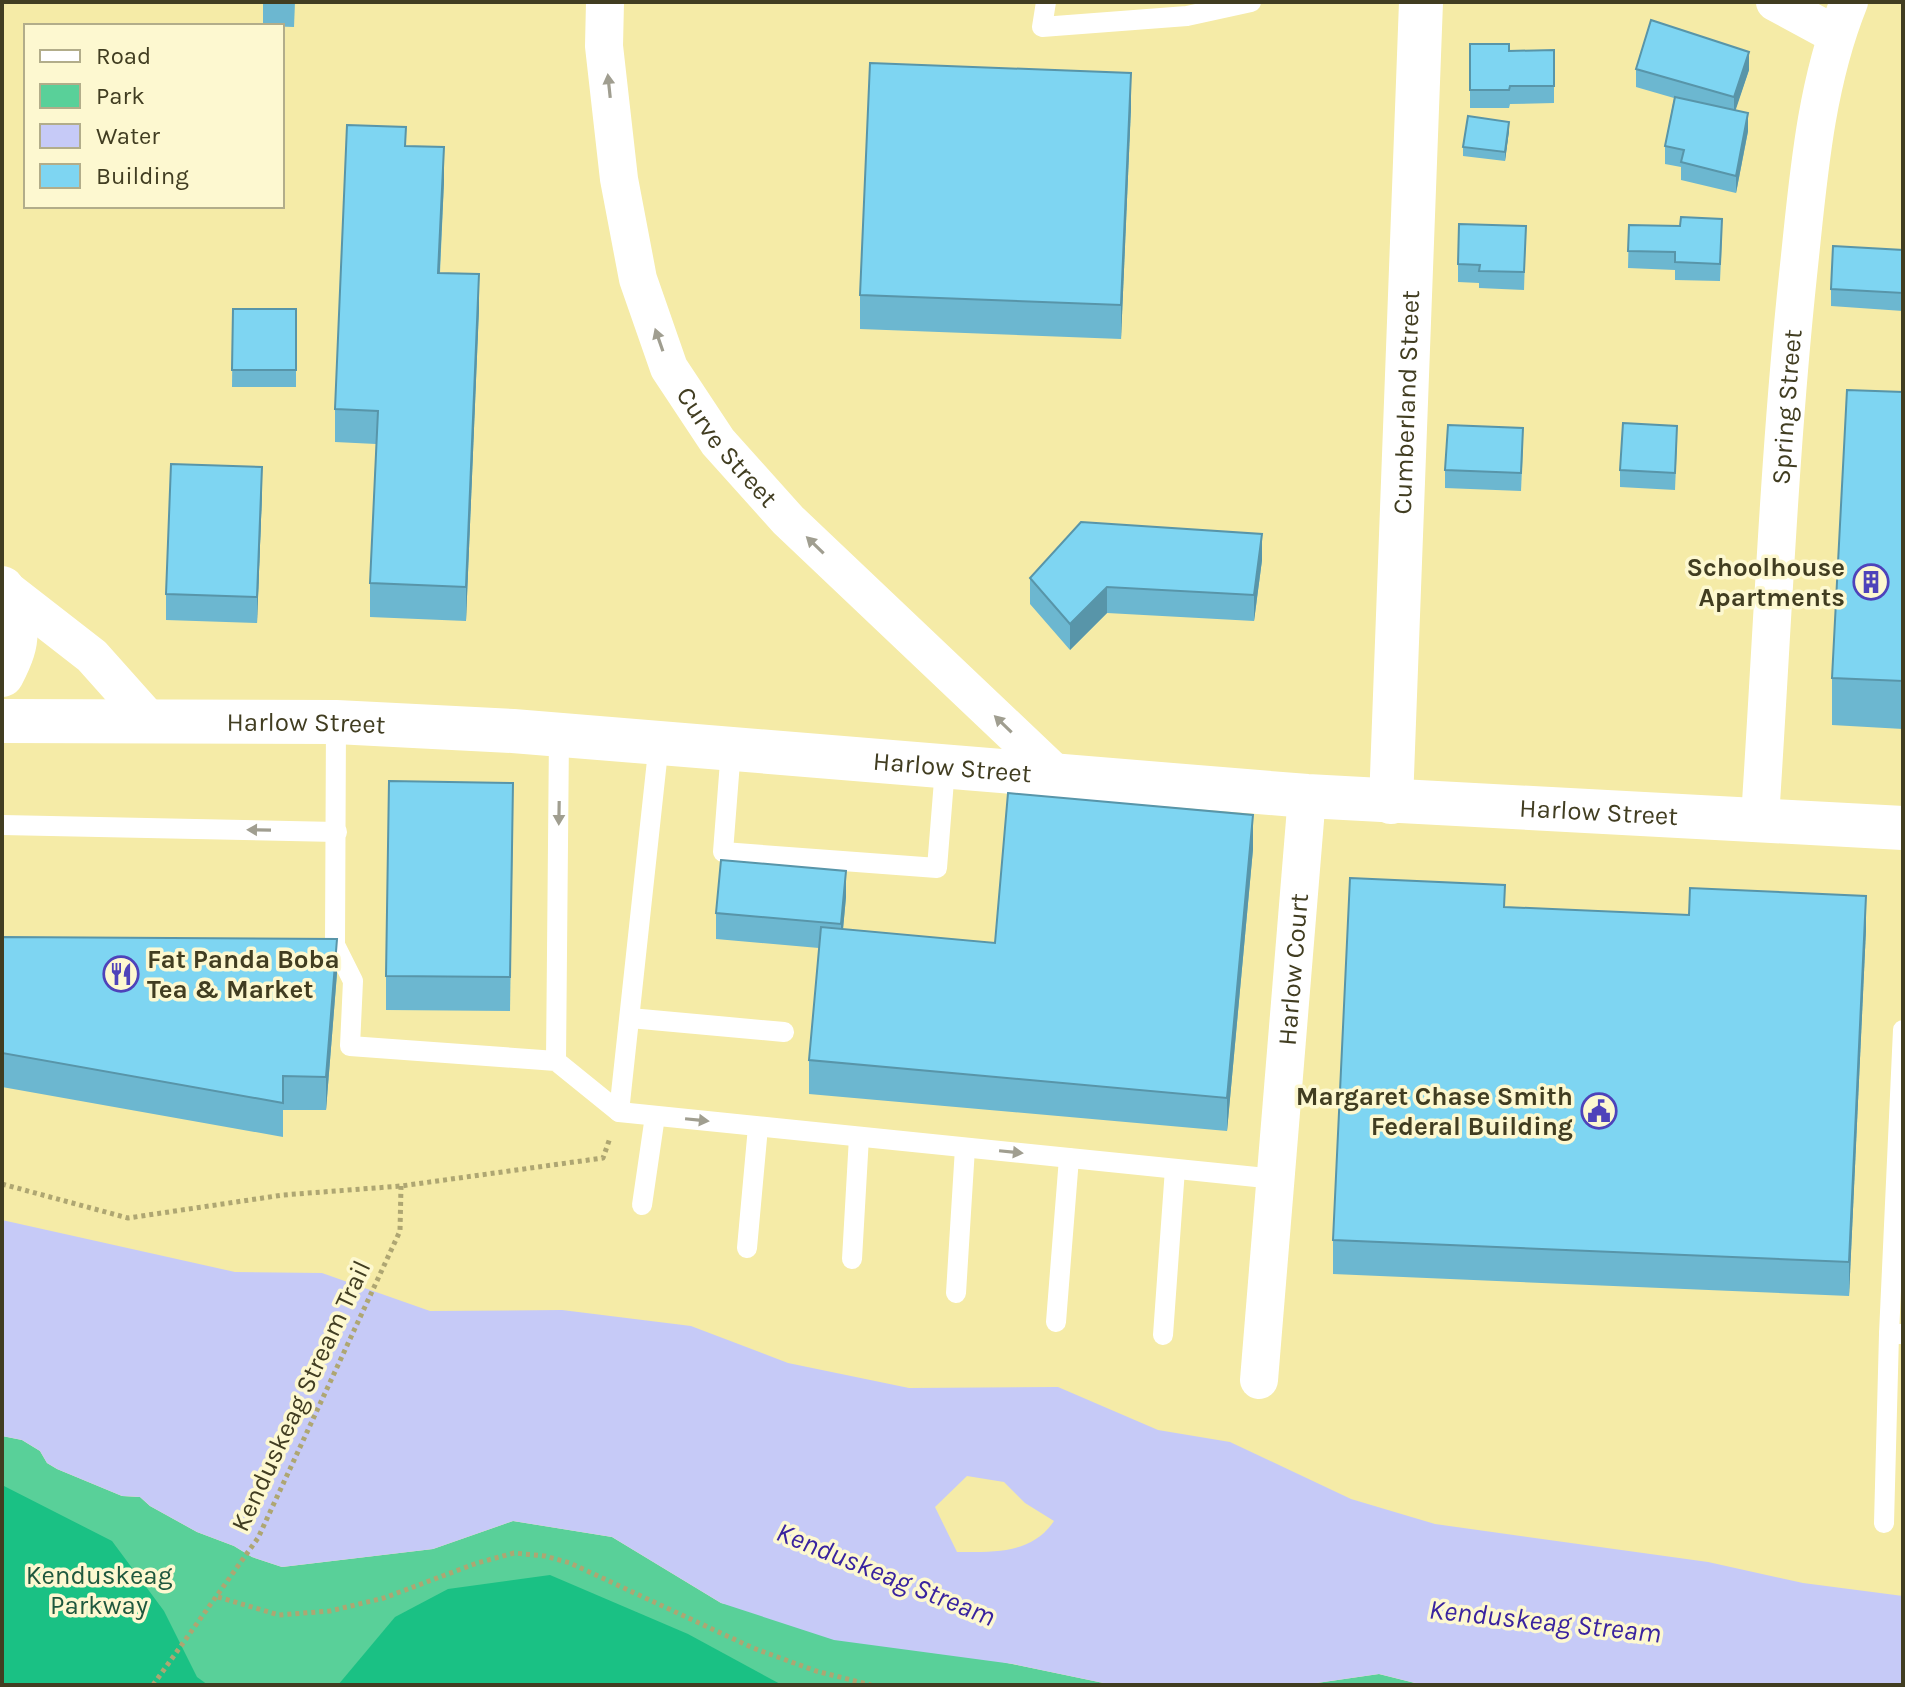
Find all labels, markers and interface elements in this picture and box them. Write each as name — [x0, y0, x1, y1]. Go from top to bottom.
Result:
legend — [24, 24, 284, 208]
text: Road — [96, 42, 151, 70]
one-way arrow — [602, 73, 615, 98]
text: Park — [96, 82, 145, 110]
text: Water — [96, 122, 160, 150]
text: Building — [96, 162, 189, 190]
street label: Cumberland Street — [1386, 289, 1426, 515]
street label: Spring Street — [1765, 327, 1808, 486]
one-way arrow — [653, 328, 665, 352]
street label: Curve Street — [670, 381, 784, 513]
one-way arrow — [805, 536, 824, 554]
place label: Schoolhouse Apartments — [1686, 552, 1845, 613]
building icon: Schoolhouse Apartments — [1852, 563, 1890, 601]
street label: Harlow Street — [226, 706, 386, 740]
one-way arrow — [994, 716, 1013, 734]
street label: Harlow Street — [872, 745, 1033, 789]
street label: Harlow Street — [1518, 792, 1679, 831]
one-way arrow — [552, 801, 565, 826]
one-way arrow — [246, 824, 271, 836]
street label: Harlow Court — [1271, 892, 1314, 1047]
place label: Fat Panda Boba Tea & Market — [147, 944, 340, 1005]
restaurant icon: Fat Panda Boba Tea & Market — [102, 955, 140, 993]
place label: Margaret Chase Smith Federal Building — [1296, 1081, 1573, 1142]
public building icon: Margaret Chase Smith Federal Building — [1580, 1092, 1618, 1130]
one-way arrow — [685, 1114, 710, 1127]
one-way arrow — [999, 1146, 1024, 1159]
street label: Kenduskeag Stream Trail — [224, 1255, 378, 1537]
water label: Kenduskeag Stream — [772, 1515, 1000, 1633]
park label: Kenduskeag Parkway — [26, 1560, 173, 1621]
water label: Kenduskeag Stream — [1427, 1592, 1663, 1650]

